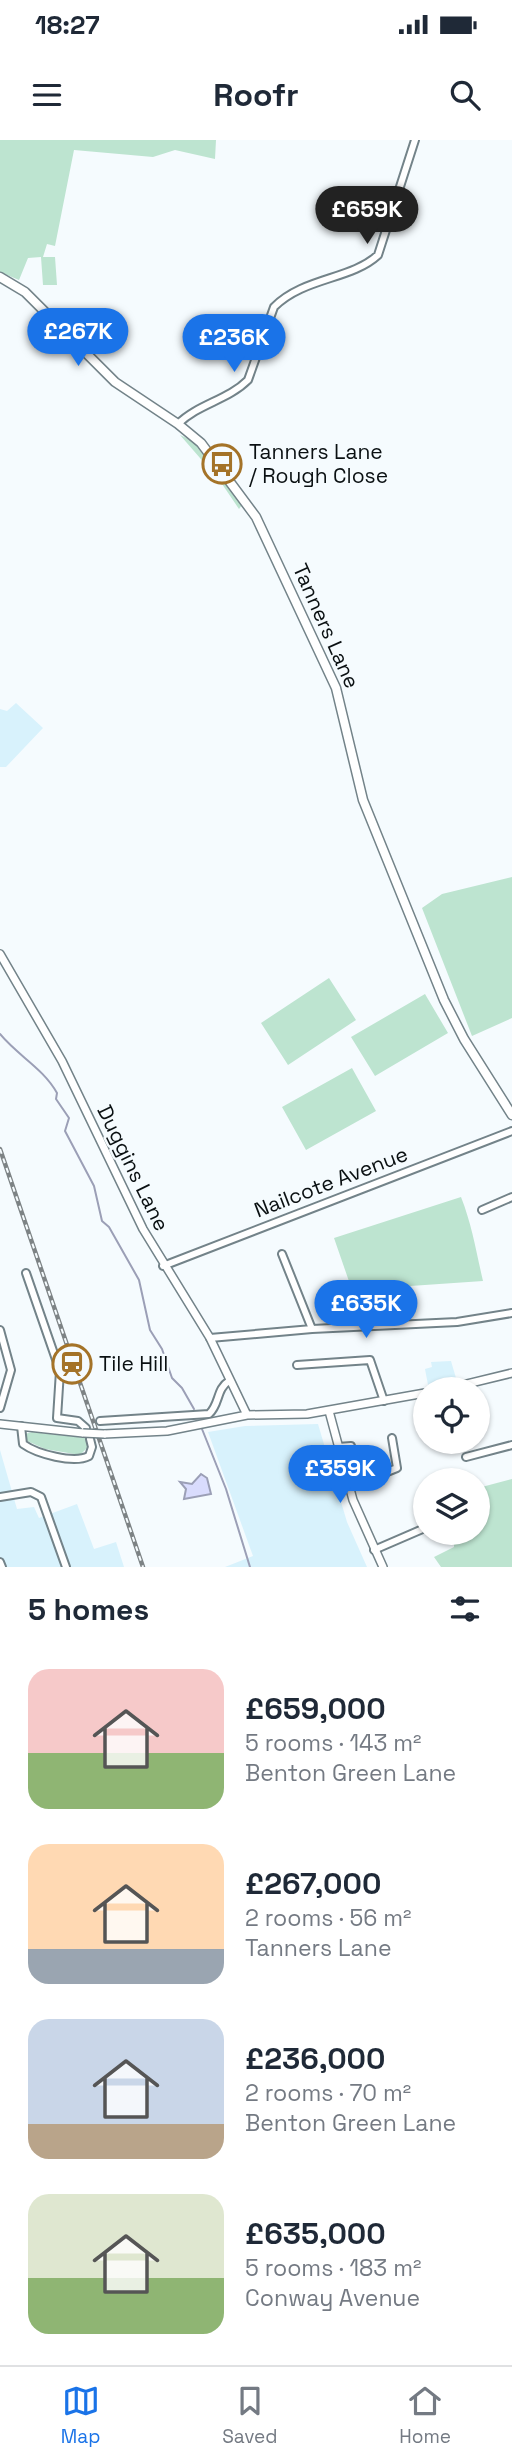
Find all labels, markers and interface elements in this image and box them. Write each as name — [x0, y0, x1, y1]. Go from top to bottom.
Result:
text: 18:27 — [35, 8, 100, 42]
text: Roofr — [213, 75, 299, 115]
icon: menu — [28, 76, 66, 114]
icon: search — [446, 76, 484, 114]
pin: £659K — [318, 186, 416, 246]
text: £659K — [331, 194, 403, 224]
pin: £267K — [29, 308, 127, 368]
pin: £236K — [185, 314, 283, 374]
text: £267K — [43, 316, 113, 346]
text: £236K — [199, 322, 269, 352]
place label: Tanners Lane / Rough Close — [249, 438, 388, 489]
bus stop icon: Tanners Lane / Rough Close — [201, 443, 243, 485]
street label: Tanners Lane — [287, 559, 366, 692]
street label: Duggins Lane — [91, 1100, 176, 1235]
street label: Nailcote Avenue — [250, 1140, 411, 1223]
pin: £635K — [317, 1280, 415, 1340]
text: £635K — [330, 1288, 402, 1318]
station icon: Tile Hill — [51, 1343, 93, 1385]
place label: Tile Hill — [99, 1350, 169, 1377]
map controls — [413, 1377, 490, 1545]
button: locate — [413, 1377, 490, 1454]
pin: £359K — [291, 1446, 389, 1505]
text: £359K — [304, 1453, 376, 1483]
button: layers — [413, 1468, 490, 1545]
text: 5 homes — [28, 1590, 149, 1629]
icon: filters — [446, 1590, 484, 1628]
text: £659,000 — [245, 1689, 386, 1728]
icon: home — [84, 1697, 168, 1781]
text: 5 rooms · 143 m² — [245, 1728, 421, 1758]
text: Benton Green Lane — [245, 1758, 456, 1788]
text: £267,000 — [245, 1864, 381, 1903]
icon: home — [84, 1872, 168, 1956]
text: 2 rooms · 56 m² — [245, 1903, 411, 1933]
text: Tanners Lane — [245, 1933, 392, 1963]
text: £236,000 — [245, 2039, 385, 2078]
icon: home — [84, 2047, 168, 2131]
text: 2 rooms · 70 m² — [245, 2078, 411, 2108]
text: Benton Green Lane — [245, 2108, 456, 2138]
text: £635,000 — [245, 2214, 386, 2253]
icon: home — [84, 2222, 168, 2306]
text: 5 rooms · 183 m² — [245, 2253, 421, 2283]
text: Conway Avenue — [245, 2283, 420, 2313]
tab: Map — [61, 2382, 100, 2449]
tab: Saved — [222, 2382, 278, 2449]
tab: Home — [399, 2382, 451, 2449]

